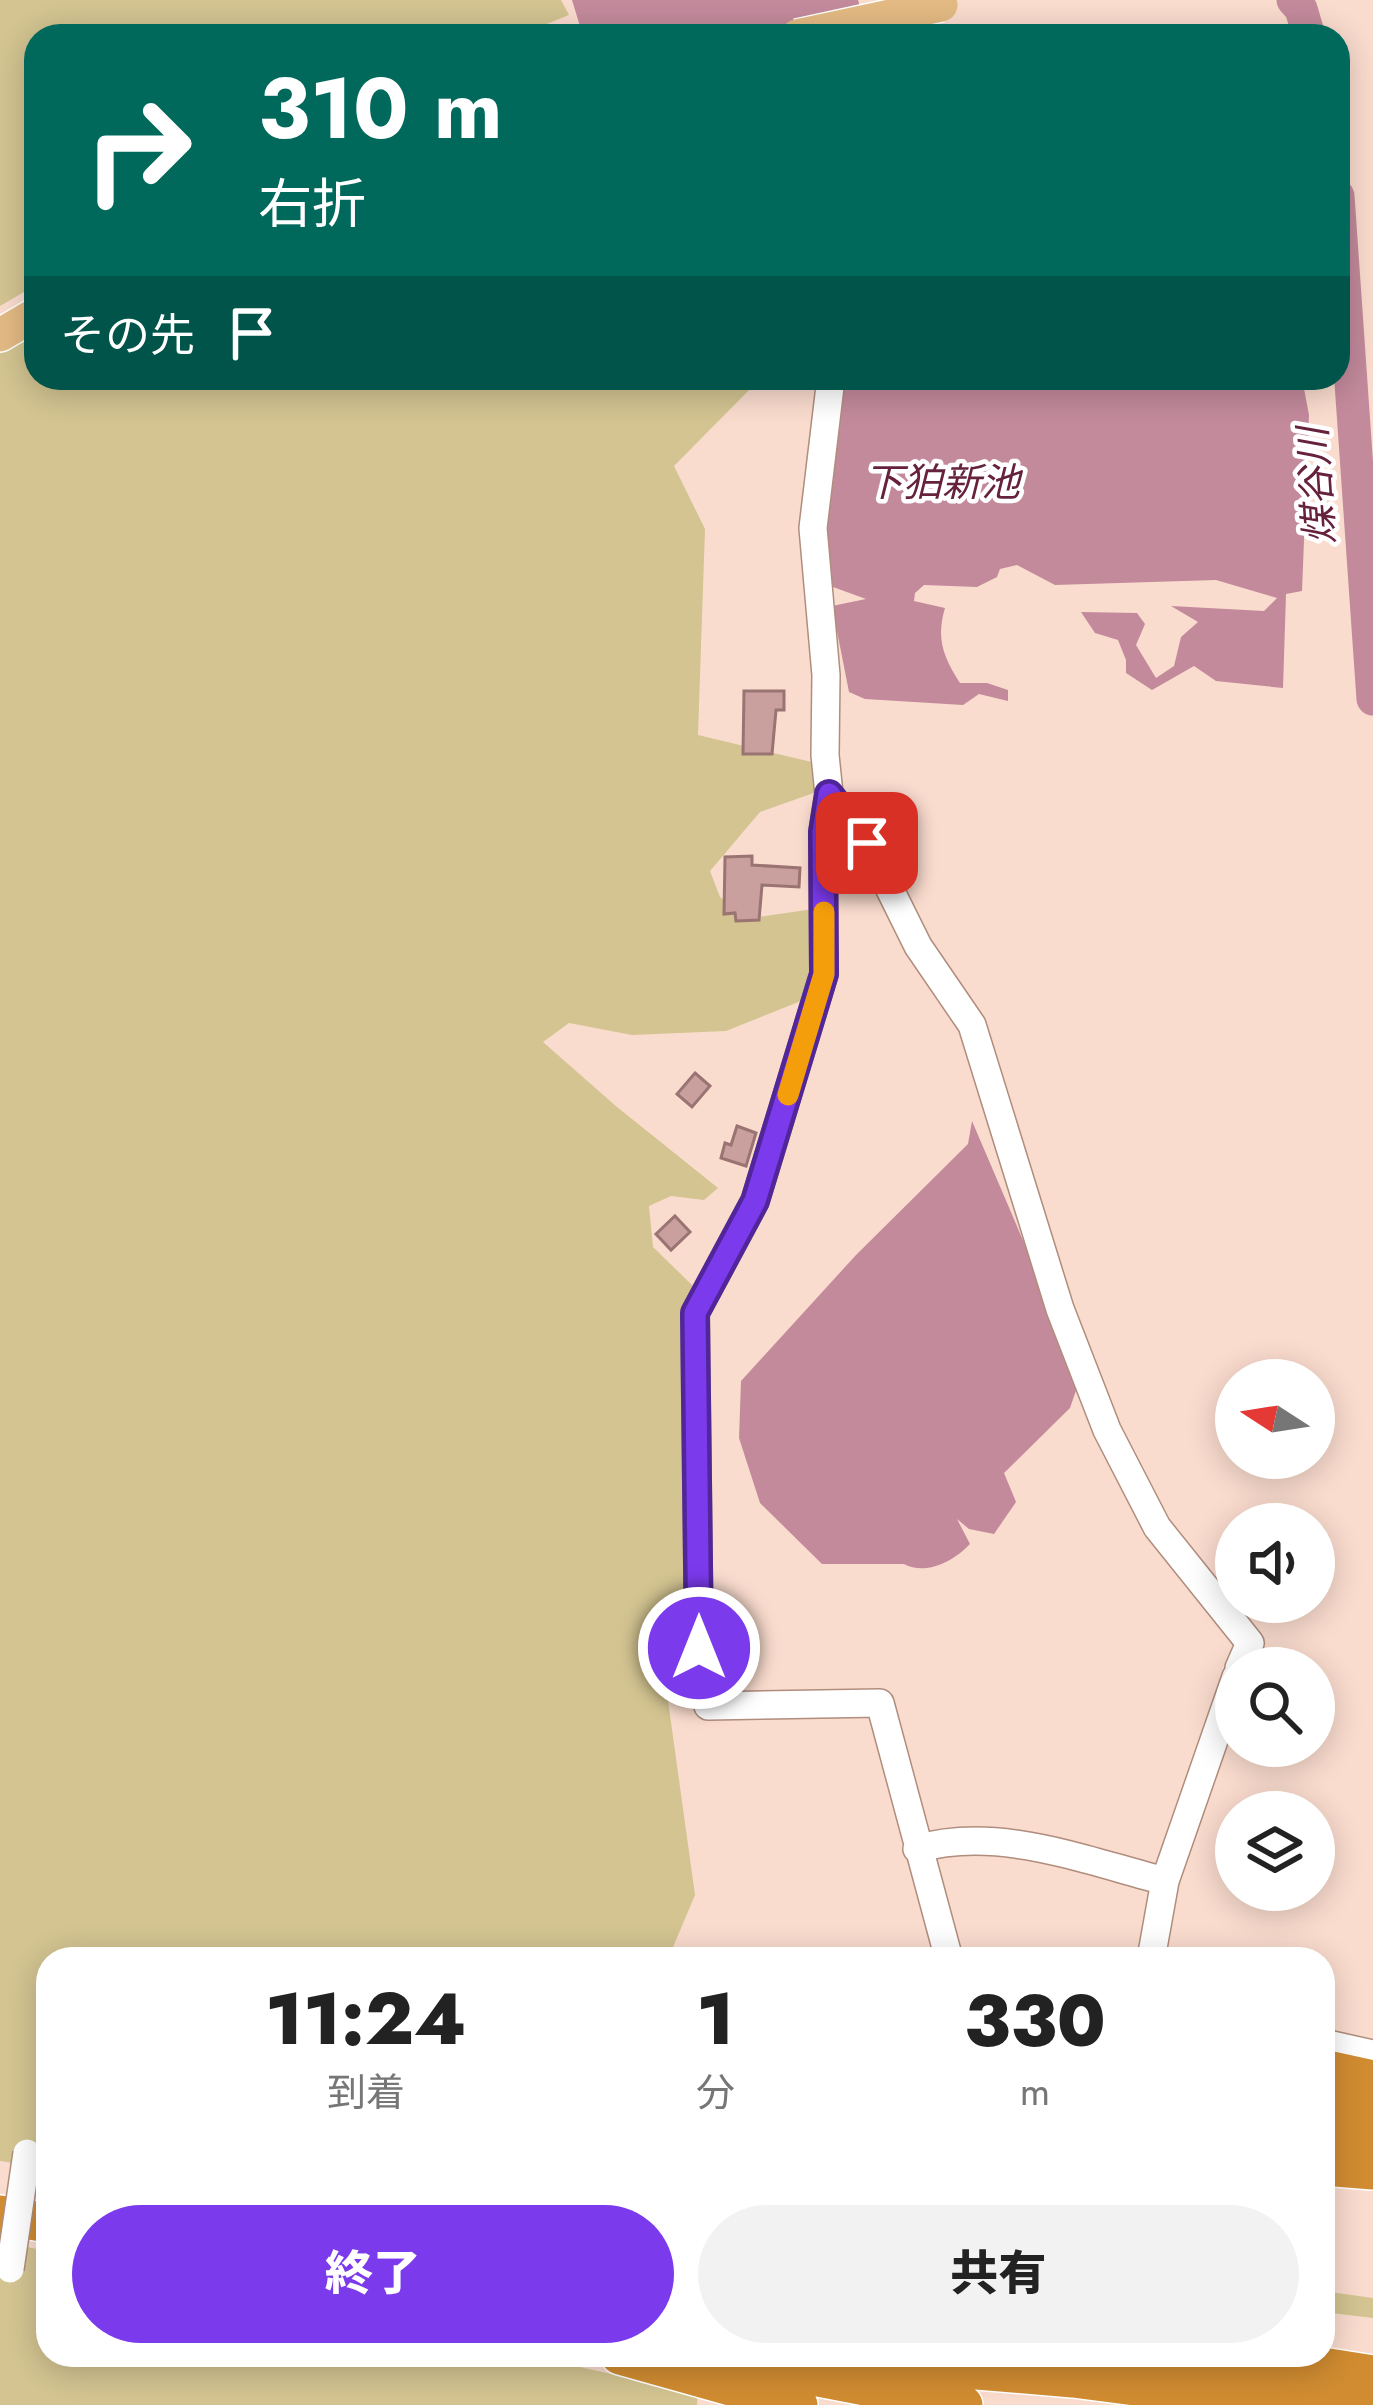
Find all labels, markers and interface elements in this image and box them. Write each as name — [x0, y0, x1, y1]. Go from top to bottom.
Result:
text: 310 m — [258, 48, 503, 170]
icon: right — [60, 72, 216, 228]
text: 右折 — [258, 165, 366, 243]
icon: arrive — [219, 300, 285, 366]
text: その先 — [60, 303, 195, 368]
water label: 煤谷川 — [1284, 422, 1349, 546]
water label: 下狛新池 — [864, 454, 1024, 511]
pin — [816, 792, 918, 894]
icon: arrive — [834, 810, 900, 876]
north arrow — [1215, 1359, 1335, 1479]
map controls — [1215, 1359, 1335, 1911]
button: sound — [1215, 1503, 1335, 1623]
position arrow — [636, 1585, 762, 1711]
button: search — [1215, 1647, 1335, 1767]
button: layers — [1215, 1791, 1335, 1911]
text: 11:24 — [265, 1967, 467, 2071]
text: 1 — [696, 1967, 734, 2071]
text: 330 — [964, 1969, 1106, 2073]
text: m — [1020, 2063, 1050, 2120]
text: 到着 — [327, 2064, 405, 2121]
text: 分 — [696, 2064, 735, 2121]
button: 終了 — [72, 2205, 674, 2343]
button: 共有 — [698, 2205, 1299, 2343]

